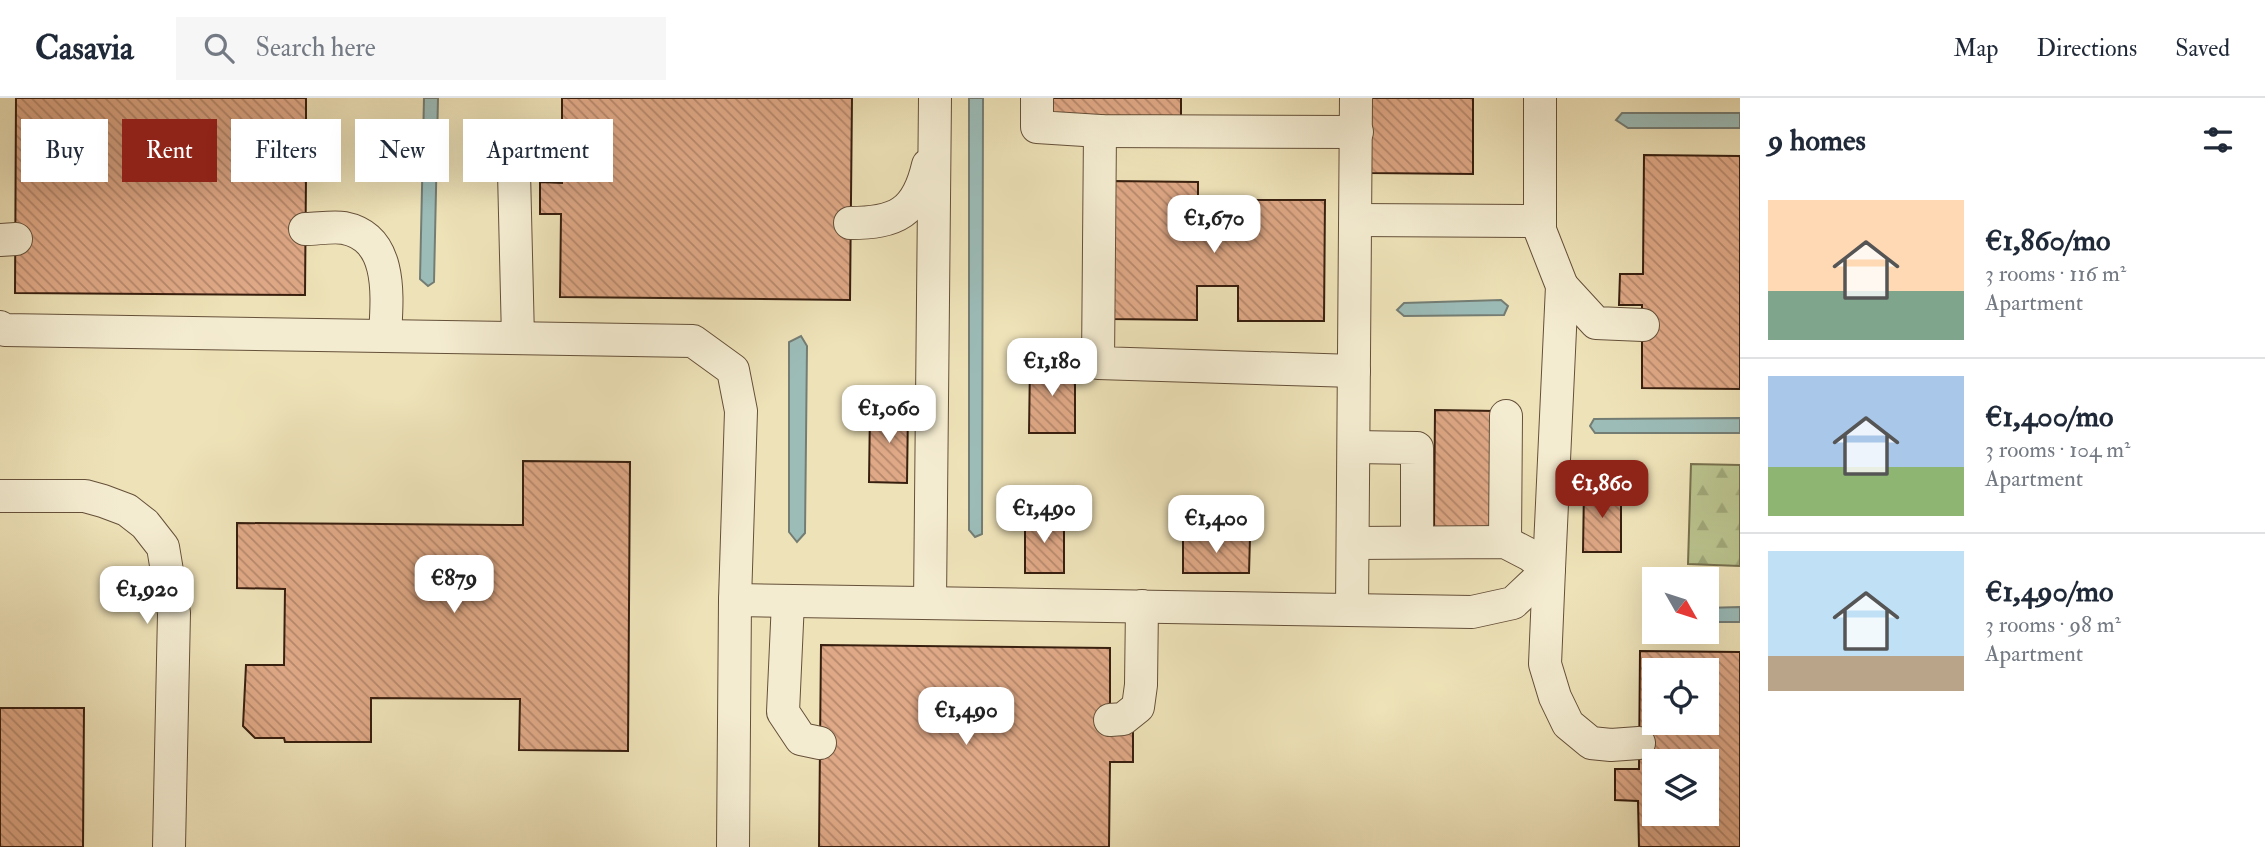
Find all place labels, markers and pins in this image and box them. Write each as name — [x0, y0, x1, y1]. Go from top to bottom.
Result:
pin: €1,670 — [1157, 195, 1271, 255]
pin: €1,180 — [995, 338, 1109, 398]
pin: €1,060 — [832, 386, 946, 445]
pin: €1,860 — [1545, 460, 1659, 520]
pin: €1,490 — [987, 486, 1101, 545]
pin: €1,400 — [1159, 496, 1273, 555]
pin: €879 — [413, 556, 495, 615]
pin: €1,920 — [90, 566, 204, 626]
pin: €1,490 — [909, 688, 1023, 747]

